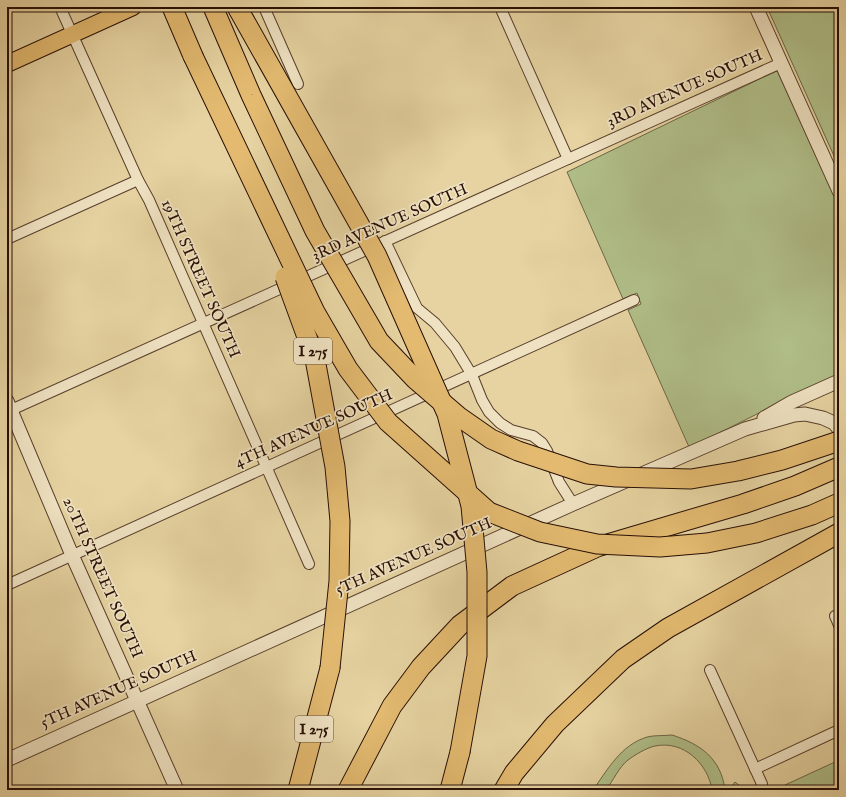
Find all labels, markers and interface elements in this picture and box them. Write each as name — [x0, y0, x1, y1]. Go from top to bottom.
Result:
street label: 3RD AVENUE SOUTH — [604, 46, 766, 132]
street label: 3RD AVENUE SOUTH — [309, 180, 471, 266]
street label: 19TH STREET SOUTH — [156, 197, 244, 362]
road number: I 275 — [294, 338, 332, 364]
street label: 4TH AVENUE SOUTH — [232, 385, 396, 473]
street label: 20TH STREET SOUTH — [57, 494, 147, 662]
street label: 5TH AVENUE SOUTH — [333, 513, 495, 600]
street label: 5TH AVENUE SOUTH — [38, 646, 200, 733]
road number: I 275 — [295, 716, 333, 742]

